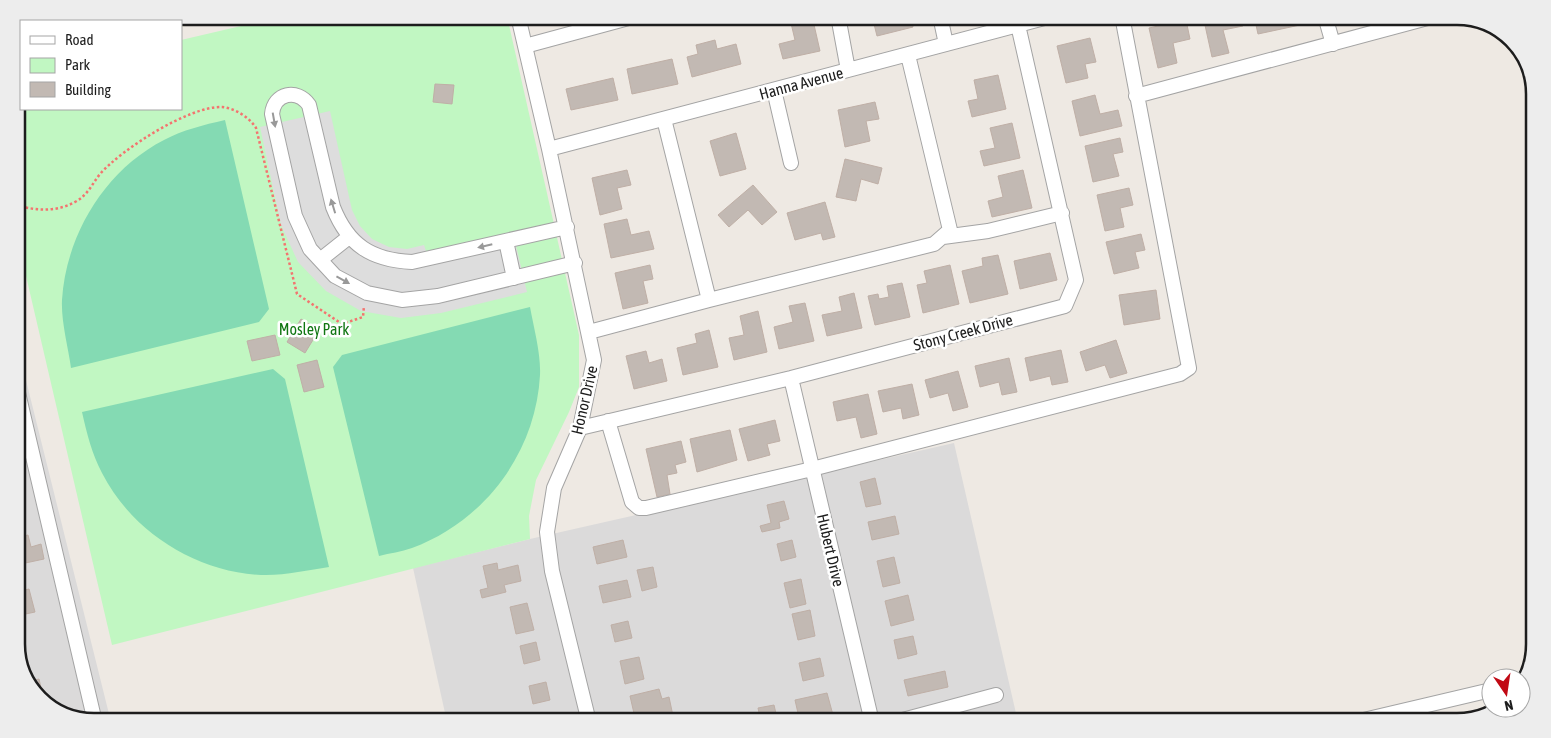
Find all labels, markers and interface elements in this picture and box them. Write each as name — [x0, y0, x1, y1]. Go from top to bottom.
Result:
legend — [20, 20, 182, 110]
text: Road — [65, 31, 94, 48]
text: Park — [65, 56, 90, 73]
street label: Hanna Avenue — [757, 63, 845, 103]
text: Building — [65, 81, 111, 98]
one-way arrow — [271, 112, 279, 128]
one-way arrow — [329, 198, 337, 213]
one-way arrow — [478, 242, 493, 250]
one-way arrow — [335, 276, 350, 284]
street label: Stony Creek Drive — [911, 310, 1015, 355]
park label: Mosley Park — [279, 320, 349, 339]
street label: Honor Drive — [567, 364, 601, 436]
street label: Hubert Drive — [814, 512, 848, 588]
north arrow — [1481, 668, 1531, 718]
text: N — [1503, 697, 1515, 714]

